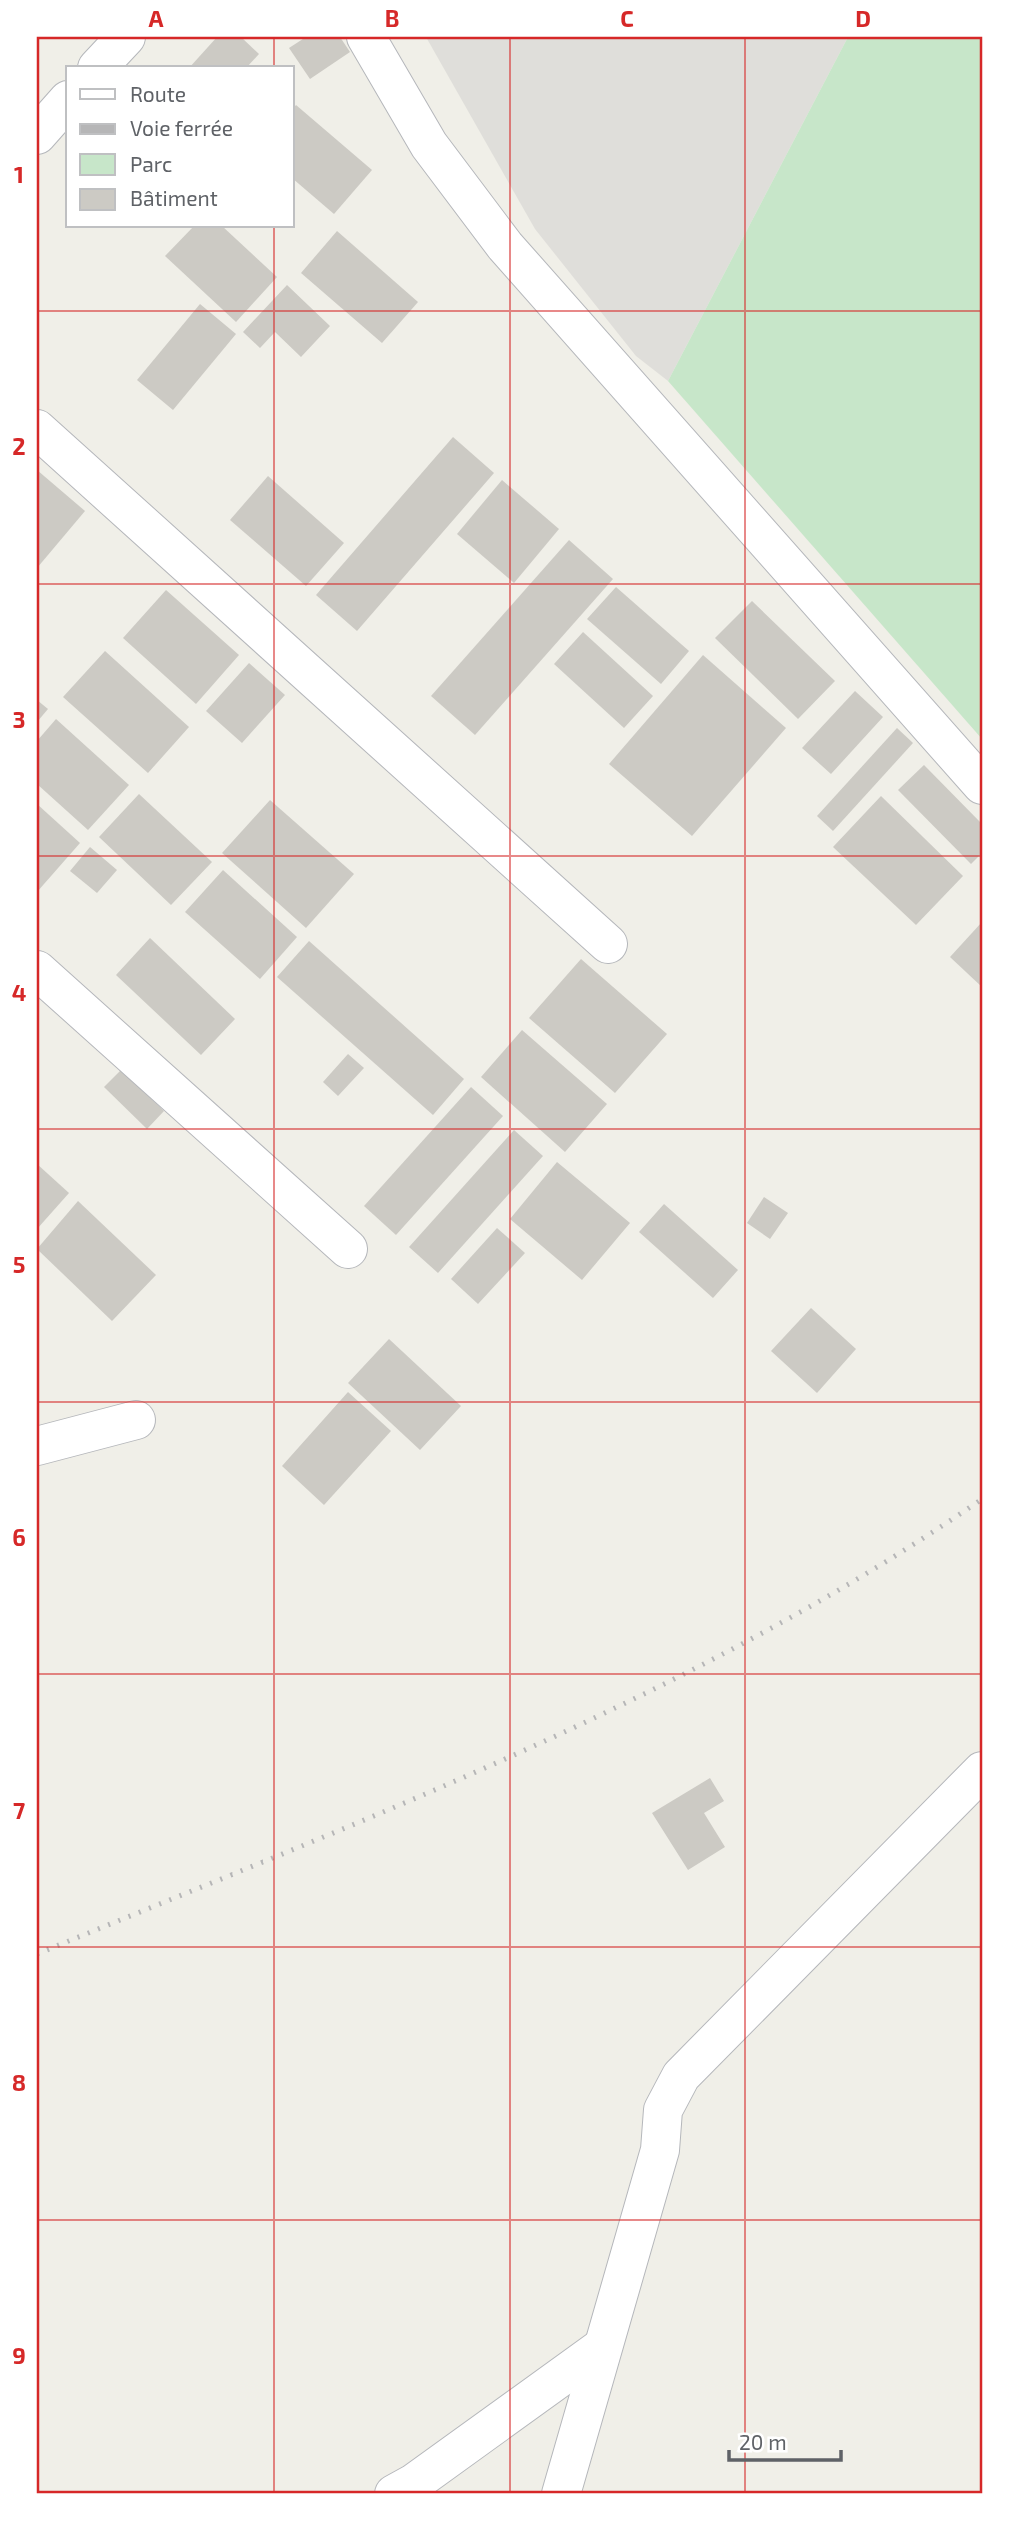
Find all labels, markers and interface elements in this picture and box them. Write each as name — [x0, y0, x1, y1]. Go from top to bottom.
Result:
text: A — [148, 4, 164, 32]
text: B — [385, 4, 399, 32]
text: C — [620, 4, 634, 32]
text: D — [855, 4, 871, 32]
legend — [66, 66, 294, 228]
text: Route — [130, 81, 186, 106]
text: Voie ferrée — [130, 115, 233, 140]
text: Parc — [130, 151, 172, 176]
text: 1 — [14, 160, 24, 188]
text: Bâtiment — [130, 185, 218, 210]
text: 2 — [12, 432, 26, 460]
text: 3 — [12, 705, 26, 733]
text: 4 — [12, 978, 26, 1006]
text: 5 — [13, 1250, 25, 1278]
text: 6 — [12, 1523, 26, 1551]
text: 7 — [13, 1796, 25, 1824]
text: 8 — [12, 2068, 26, 2096]
text: 9 — [12, 2341, 26, 2369]
scale bar — [729, 2419, 841, 2463]
text: 20 m — [739, 2429, 787, 2454]

